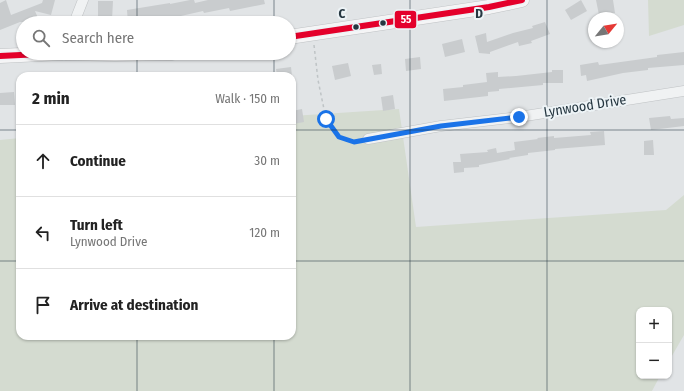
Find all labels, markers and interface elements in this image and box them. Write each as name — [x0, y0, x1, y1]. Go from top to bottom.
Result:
text: C — [339, 6, 346, 21]
text: D — [475, 6, 483, 21]
line badge: 55 — [394, 10, 417, 29]
north arrow — [588, 12, 624, 48]
text: 55 — [401, 13, 412, 26]
search box — [16, 16, 296, 60]
unlabelled marker — [378, 18, 388, 28]
unlabelled marker — [351, 22, 361, 32]
icon: search — [30, 27, 52, 49]
text: Search here — [62, 29, 134, 47]
text: 2 min — [32, 88, 70, 109]
text: Walk · 150 m — [215, 91, 280, 106]
street label: Lynwood Drive — [543, 91, 628, 121]
route end — [510, 108, 528, 126]
route start — [317, 110, 335, 128]
icon: ahead — [32, 150, 54, 172]
text: Continue — [70, 152, 126, 170]
text: 30 m — [254, 153, 280, 168]
text: Turn left — [70, 216, 123, 234]
icon: left — [32, 222, 54, 244]
text: 120 m — [249, 225, 280, 240]
text: Lynwood Drive — [70, 234, 147, 249]
icon: arrive — [32, 294, 54, 316]
text: Arrive at destination — [70, 296, 198, 314]
map controls — [636, 307, 672, 379]
button: + — [636, 307, 672, 343]
button: − — [636, 343, 672, 379]

